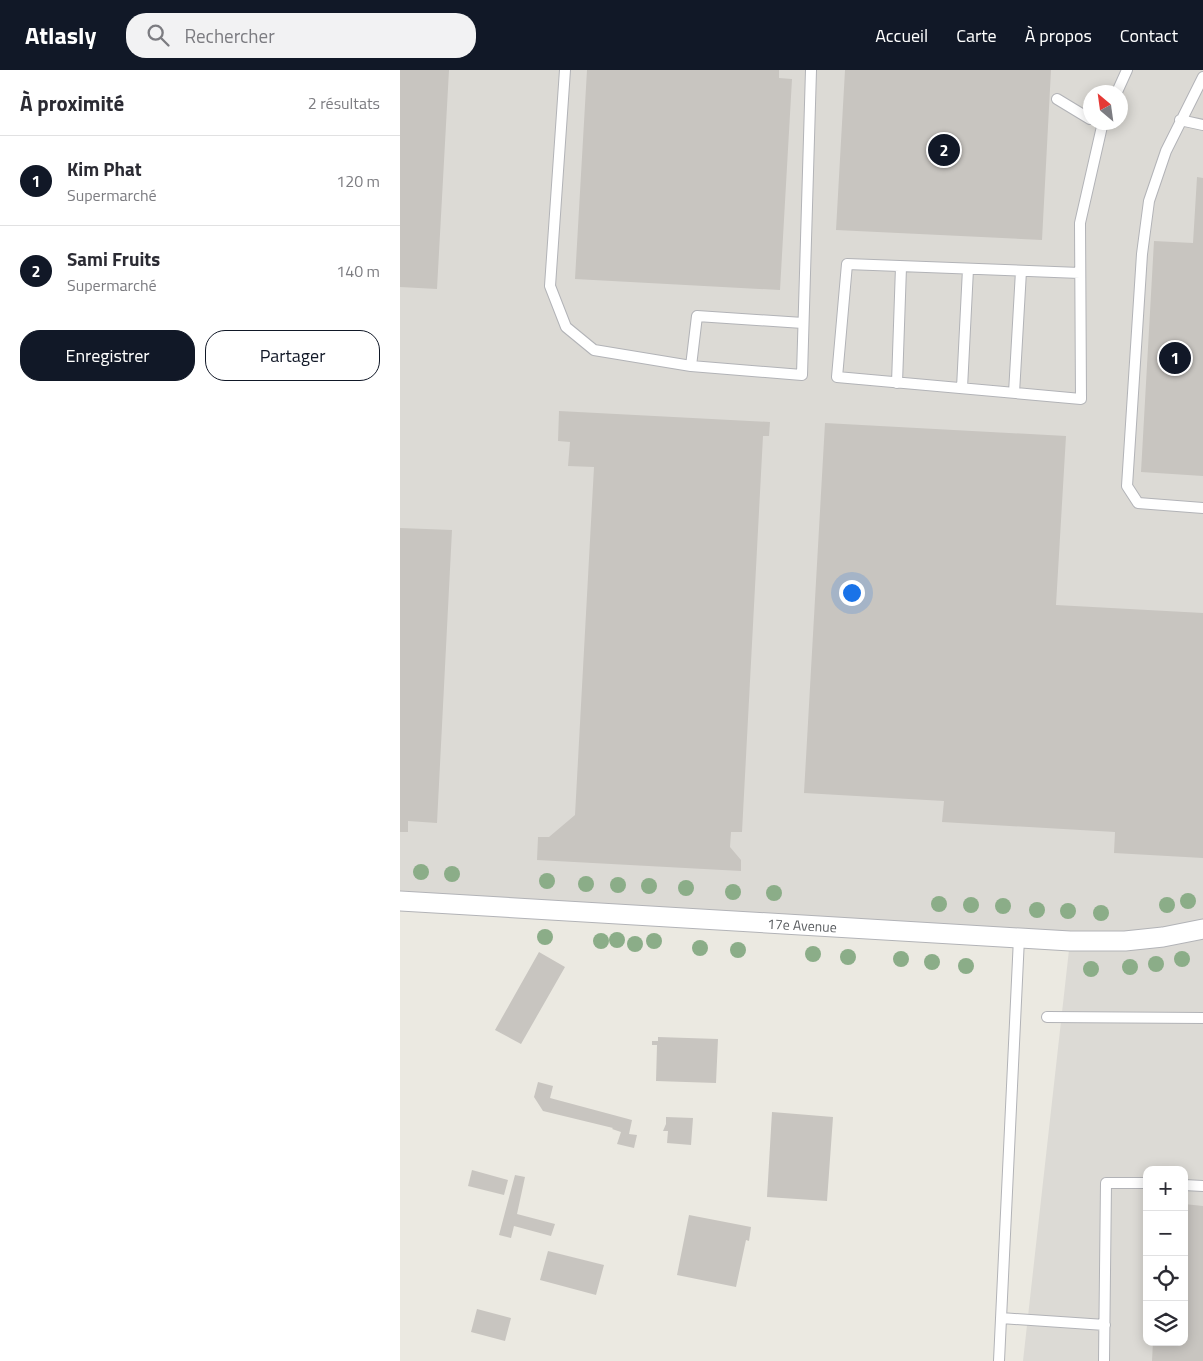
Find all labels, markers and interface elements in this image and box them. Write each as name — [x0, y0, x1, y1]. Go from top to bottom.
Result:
search box — [126, 13, 476, 58]
text: Atlasly — [25, 17, 96, 53]
icon: search — [144, 21, 172, 49]
text: Rechercher — [184, 21, 275, 50]
text: Accueil — [875, 22, 928, 49]
text: Carte — [956, 22, 997, 49]
text: À propos — [1025, 22, 1092, 49]
text: Contact — [1120, 22, 1178, 49]
north arrow — [1083, 85, 1128, 130]
text: À proximité — [20, 87, 124, 119]
text: 2 résultats — [308, 91, 380, 115]
pin: 2 — [928, 131, 960, 169]
text: Kim Phat — [67, 154, 142, 183]
text: 1 — [32, 169, 40, 193]
text: 120 m — [336, 169, 380, 193]
text: Supermarché — [67, 183, 157, 207]
text: Sami Fruits — [67, 244, 160, 273]
text: 2 — [32, 259, 40, 283]
text: 140 m — [336, 259, 380, 283]
text: Supermarché — [67, 273, 157, 297]
button: Enregistrer — [20, 330, 195, 381]
button: Partager — [205, 330, 380, 381]
pin: 1 — [1159, 339, 1191, 377]
your location — [839, 580, 865, 606]
street label: 17e Avenue — [767, 913, 837, 937]
map controls — [1143, 1166, 1188, 1346]
button: + — [1143, 1166, 1188, 1211]
button: − — [1143, 1211, 1188, 1256]
button: locate — [1143, 1256, 1188, 1301]
button: layers — [1143, 1301, 1188, 1346]

